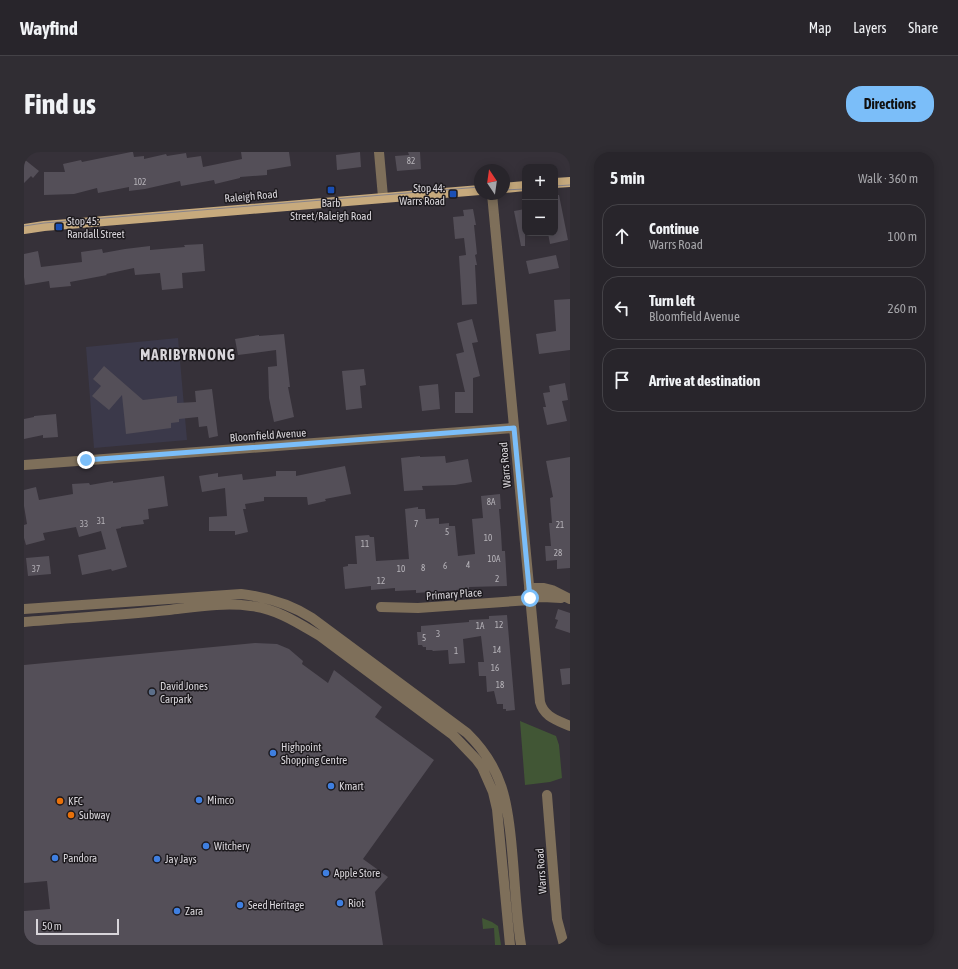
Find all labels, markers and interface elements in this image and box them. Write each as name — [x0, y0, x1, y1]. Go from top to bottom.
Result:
text: Wayfind — [20, 17, 78, 39]
text: Map — [809, 20, 831, 36]
text: Layers — [853, 20, 886, 36]
text: Share — [908, 20, 938, 36]
button: Directions — [846, 86, 934, 122]
text: Find us — [24, 88, 96, 120]
house number: 82 — [407, 156, 415, 166]
north arrow — [474, 164, 510, 200]
map controls — [522, 164, 558, 236]
button: + — [522, 164, 558, 200]
text: 5 min — [610, 168, 645, 188]
text: Walk · 360 m — [858, 171, 918, 186]
house number: 102 — [134, 177, 146, 187]
place label: Stop 44: Warrs Road — [399, 182, 445, 207]
marker: Barb Street/Raleigh Road — [326, 185, 336, 195]
street label: Raleigh Road — [224, 188, 278, 204]
marker: Stop 44: Warrs Road — [448, 189, 458, 199]
place label: Barb Street/Raleigh Road — [290, 197, 372, 222]
button: − — [522, 200, 558, 236]
place label: Stop 45: Randall Street — [67, 215, 125, 240]
text: Continue — [649, 220, 699, 237]
marker: Stop 45: Randall Street — [54, 222, 64, 232]
icon: ahead — [611, 225, 633, 247]
text: 100 m — [888, 229, 917, 244]
text: Warrs Road — [649, 237, 703, 252]
text: Turn left — [649, 292, 695, 309]
icon: left — [611, 297, 633, 319]
text: 260 m — [888, 301, 917, 316]
text: Bloomfield Avenue — [649, 309, 740, 324]
district label: MARIBYRNONG — [140, 346, 236, 363]
icon: arrive — [611, 369, 633, 391]
text: Arrive at destination — [649, 372, 760, 389]
street label: Bloomfield Avenue — [229, 426, 307, 444]
street label: Warrs Road — [497, 442, 513, 488]
route end — [77, 451, 95, 469]
house number: 8A — [487, 497, 496, 507]
house number: 31 — [97, 516, 105, 526]
house number: 33 — [80, 519, 88, 529]
house number: 7 — [414, 519, 418, 529]
house number: 21 — [556, 520, 564, 530]
house number: 5 — [445, 527, 449, 537]
house number: 10 — [484, 533, 492, 543]
house number: 11 — [361, 539, 369, 549]
house number: 28 — [554, 548, 562, 558]
house number: 10A — [488, 554, 501, 564]
house number: 4 — [466, 560, 470, 570]
house number: 6 — [443, 561, 447, 571]
house number: 8 — [421, 563, 425, 573]
house number: 37 — [32, 564, 40, 574]
house number: 10 — [397, 564, 405, 574]
house number: 2 — [495, 574, 499, 584]
house number: 12 — [377, 576, 385, 586]
street label: Primary Place — [426, 586, 482, 602]
route start — [521, 589, 539, 607]
house number: 12 — [495, 620, 503, 630]
house number: 1A — [476, 621, 485, 631]
house number: 3 — [436, 629, 440, 639]
house number: 5 — [422, 633, 426, 643]
house number: 14 — [493, 645, 501, 655]
house number: 1 — [454, 646, 458, 656]
house number: 16 — [491, 663, 499, 673]
place label: David Jones Carpark — [160, 680, 208, 705]
house number: 18 — [496, 680, 504, 690]
marker: David Jones Carpark — [147, 687, 157, 697]
place label: Highpoint Shopping Centre — [281, 741, 347, 766]
marker: Highpoint Shopping Centre — [268, 748, 278, 758]
place label: Kmart — [339, 780, 364, 792]
marker: Kmart — [326, 781, 336, 791]
place label: Mimco — [207, 794, 234, 806]
place label: KFC — [68, 795, 83, 807]
marker: Mimco — [194, 795, 204, 805]
marker: KFC — [55, 796, 65, 806]
place label: Subway — [79, 809, 111, 821]
marker: Subway — [66, 810, 76, 820]
place label: Witchery — [214, 840, 250, 852]
marker: Witchery — [201, 841, 211, 851]
street label: Warrs Road — [533, 848, 549, 894]
place label: Pandora — [63, 852, 97, 864]
marker: Pandora — [50, 853, 60, 863]
place label: Jay Jays — [165, 853, 197, 865]
marker: Jay Jays — [152, 854, 162, 864]
place label: Apple Store — [334, 867, 380, 879]
marker: Apple Store — [321, 868, 331, 878]
place label: Riot — [348, 897, 364, 909]
marker: Riot — [335, 898, 345, 908]
place label: Seed Heritage — [248, 899, 304, 911]
marker: Seed Heritage — [235, 900, 245, 910]
place label: Zara — [185, 905, 203, 917]
marker: Zara — [172, 906, 182, 916]
scale bar — [36, 917, 119, 936]
text: 50 m — [42, 920, 62, 932]

